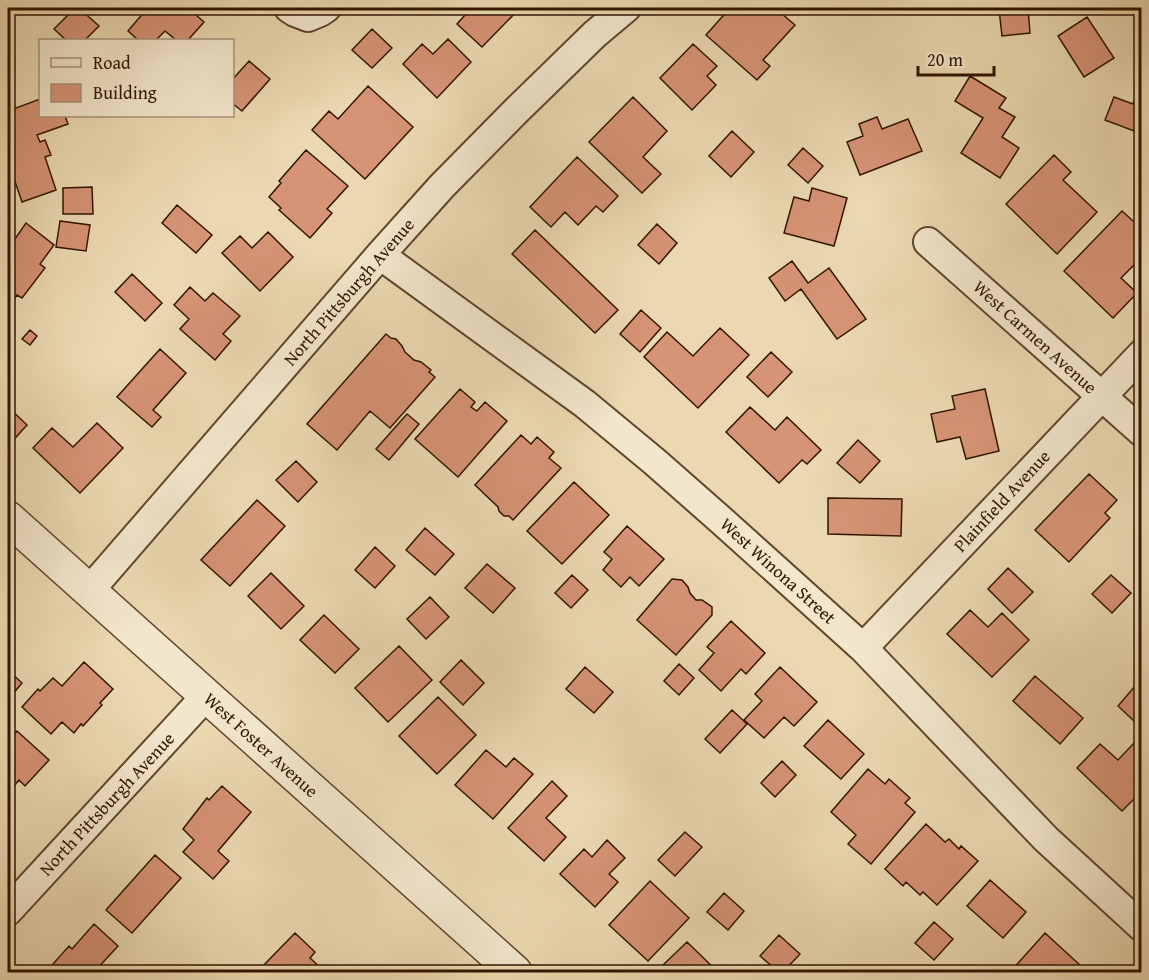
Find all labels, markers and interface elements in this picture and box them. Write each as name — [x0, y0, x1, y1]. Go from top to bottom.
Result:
legend — [39, 39, 234, 117]
scale bar — [918, 39, 994, 77]
text: 20 m — [927, 46, 963, 73]
text: Road — [93, 49, 131, 76]
text: Building — [93, 79, 157, 106]
street label: North Pittsburgh Avenue — [277, 212, 421, 372]
street label: West Carmen Avenue — [967, 273, 1103, 400]
street label: Plainfield Avenue — [947, 443, 1056, 558]
street label: West Winona Street — [714, 511, 843, 631]
street label: West Foster Avenue — [198, 686, 325, 804]
street label: North Pittsburgh Avenue — [33, 726, 181, 882]

